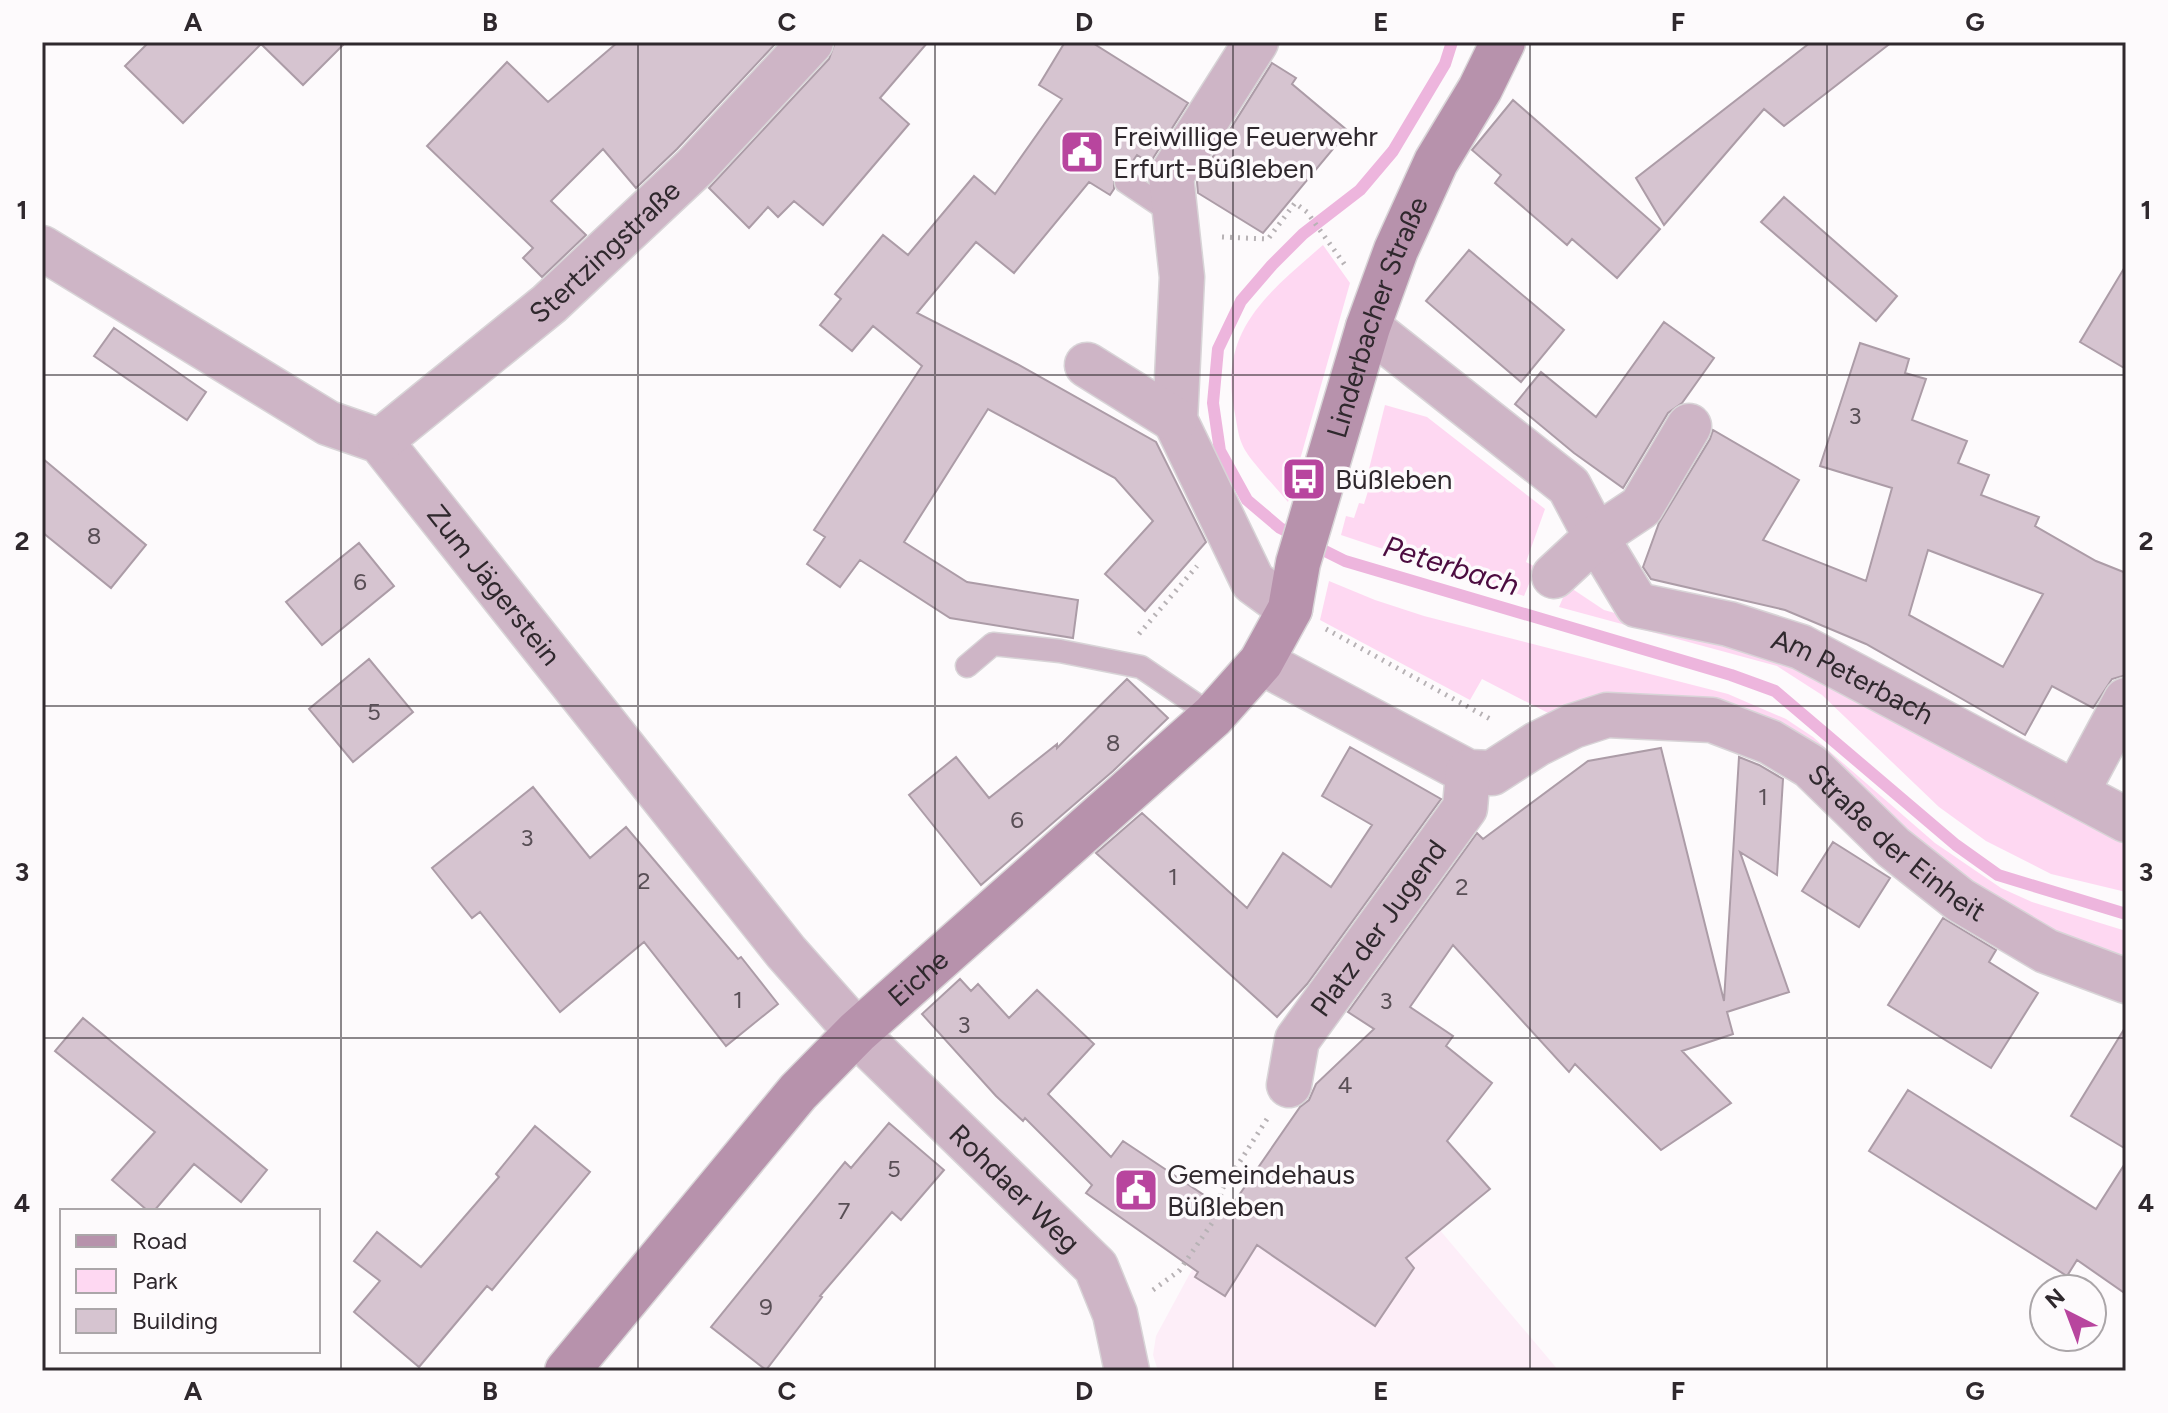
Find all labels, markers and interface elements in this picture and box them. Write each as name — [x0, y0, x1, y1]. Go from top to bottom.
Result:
text: A — [184, 6, 203, 38]
text: B — [482, 6, 498, 38]
text: C — [778, 6, 797, 38]
text: D — [1075, 6, 1093, 38]
text: E — [1373, 6, 1389, 38]
text: F — [1671, 6, 1685, 38]
text: G — [1965, 6, 1985, 38]
place label: Freiwillige Feuerwehr Erfurt-Büßleben — [1113, 119, 1378, 185]
public building icon: Freiwillige Feuerwehr Erfurt-Büßleben — [1058, 128, 1106, 176]
street label: Stertzingstraße — [522, 173, 687, 330]
street label: Linderbacher Straße — [1319, 191, 1435, 442]
text: 1 — [17, 194, 27, 226]
text: 1 — [2141, 194, 2151, 226]
house number: 3 — [1848, 401, 1862, 430]
bus stop icon: Büßleben — [1280, 455, 1328, 503]
place label: Büßleben — [1335, 462, 1452, 496]
street label: Zum Jägerstein — [420, 498, 568, 672]
house number: 8 — [87, 521, 101, 550]
text: 2 — [14, 525, 30, 557]
text: 2 — [2138, 525, 2154, 557]
water label: Peterbach — [1379, 527, 1523, 604]
house number: 6 — [353, 567, 367, 596]
street label: Am Peterbach — [1767, 622, 1940, 732]
house number: 5 — [367, 697, 381, 726]
house number: 8 — [1106, 728, 1120, 757]
street label: Straße der Einheit — [1801, 757, 1992, 928]
house number: 1 — [1758, 782, 1768, 811]
house number: 6 — [1010, 805, 1024, 834]
house number: 3 — [520, 823, 534, 852]
street label: Platz der Jugend — [1303, 833, 1453, 1023]
text: 3 — [15, 856, 29, 888]
text: 3 — [2139, 856, 2153, 888]
house number: 1 — [1168, 862, 1178, 891]
house number: 2 — [637, 866, 651, 895]
house number: 2 — [1455, 872, 1469, 901]
street label: Eiche — [881, 942, 955, 1013]
house number: 1 — [733, 985, 743, 1014]
house number: 3 — [1379, 986, 1393, 1015]
house number: 3 — [957, 1010, 971, 1039]
house number: 4 — [1338, 1070, 1353, 1099]
street label: Rohdaer Weg — [942, 1117, 1087, 1259]
house number: 5 — [887, 1154, 901, 1183]
place label: Gemeindehaus Büßleben — [1167, 1157, 1355, 1223]
public building icon: Gemeindehaus Büßleben — [1112, 1166, 1160, 1214]
text: 4 — [14, 1187, 30, 1219]
text: 4 — [2138, 1187, 2154, 1219]
house number: 7 — [838, 1196, 851, 1225]
legend — [60, 1209, 320, 1353]
text: Road — [132, 1226, 187, 1255]
text: Park — [132, 1266, 178, 1295]
north arrow — [2028, 1273, 2108, 1353]
text: N — [2040, 1283, 2070, 1314]
house number: 9 — [759, 1292, 773, 1321]
text: Building — [132, 1306, 218, 1335]
text: A — [184, 1375, 203, 1407]
text: B — [482, 1375, 498, 1407]
text: C — [778, 1375, 797, 1407]
text: D — [1075, 1375, 1093, 1407]
text: E — [1373, 1375, 1389, 1407]
text: F — [1671, 1375, 1685, 1407]
text: G — [1965, 1375, 1985, 1407]

